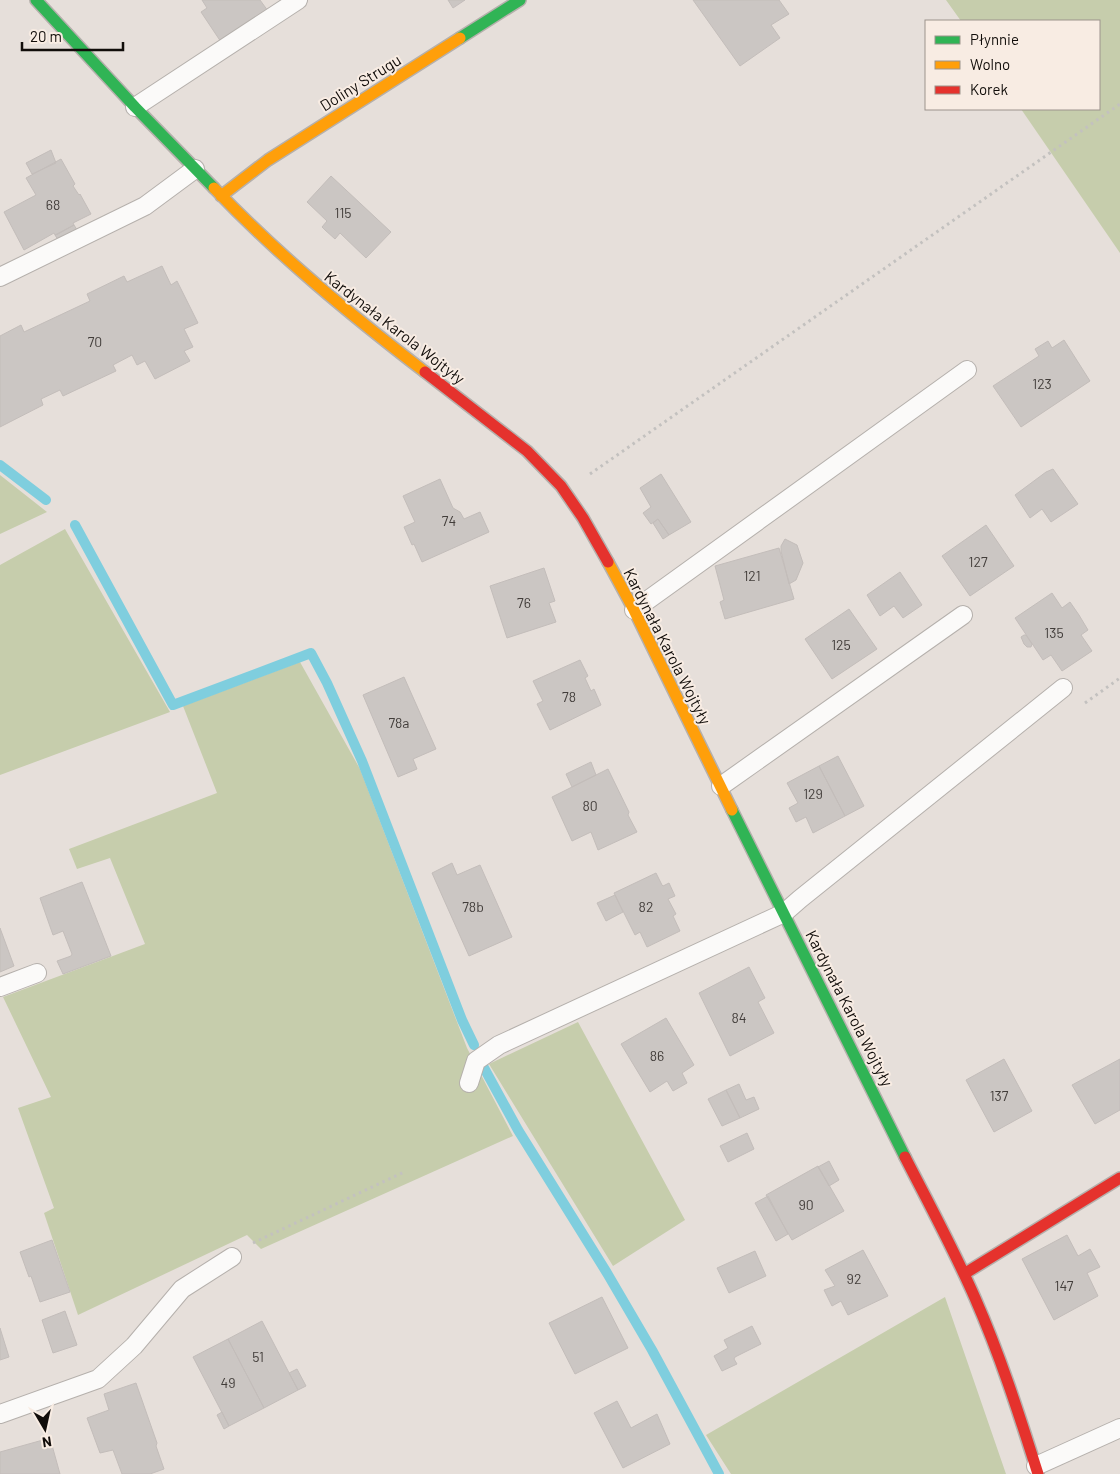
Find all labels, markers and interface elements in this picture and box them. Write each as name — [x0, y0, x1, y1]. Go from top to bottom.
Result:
scale bar — [22, 20, 124, 52]
legend — [925, 20, 1100, 110]
text: 20 m — [30, 27, 62, 45]
text: Płynnie — [970, 30, 1019, 48]
street label: Doliny Strugu — [316, 50, 404, 114]
text: Wolno — [970, 55, 1010, 73]
text: Korek — [970, 80, 1008, 98]
house number: 68 — [46, 196, 60, 213]
house number: 115 — [334, 204, 352, 221]
street label: Kardynała Karola Wojtyły — [321, 266, 469, 388]
house number: 70 — [88, 333, 102, 350]
house number: 123 — [1032, 375, 1052, 392]
house number: 74 — [442, 512, 456, 529]
house number: 127 — [968, 553, 988, 570]
street label: Kardynała Karola Wojtyły — [620, 565, 716, 728]
house number: 121 — [743, 567, 761, 584]
house number: 76 — [517, 594, 531, 611]
house number: 135 — [1044, 624, 1064, 641]
house number: 125 — [831, 636, 851, 653]
house number: 78 — [562, 688, 576, 705]
house number: 78a — [388, 714, 410, 731]
house number: 129 — [803, 785, 823, 802]
house number: 80 — [582, 797, 598, 814]
house number: 78b — [462, 898, 484, 915]
house number: 82 — [639, 898, 653, 915]
street label: Kardynała Karola Wojtyły — [802, 927, 898, 1090]
house number: 84 — [731, 1009, 747, 1026]
house number: 86 — [650, 1047, 664, 1064]
house number: 137 — [990, 1087, 1009, 1104]
house number: 90 — [798, 1196, 814, 1213]
house number: 92 — [847, 1270, 861, 1287]
house number: 147 — [1055, 1277, 1074, 1294]
house number: 51 — [252, 1348, 264, 1365]
house number: 49 — [220, 1374, 236, 1391]
north arrow — [20, 1404, 70, 1454]
text: N — [41, 1433, 53, 1451]

